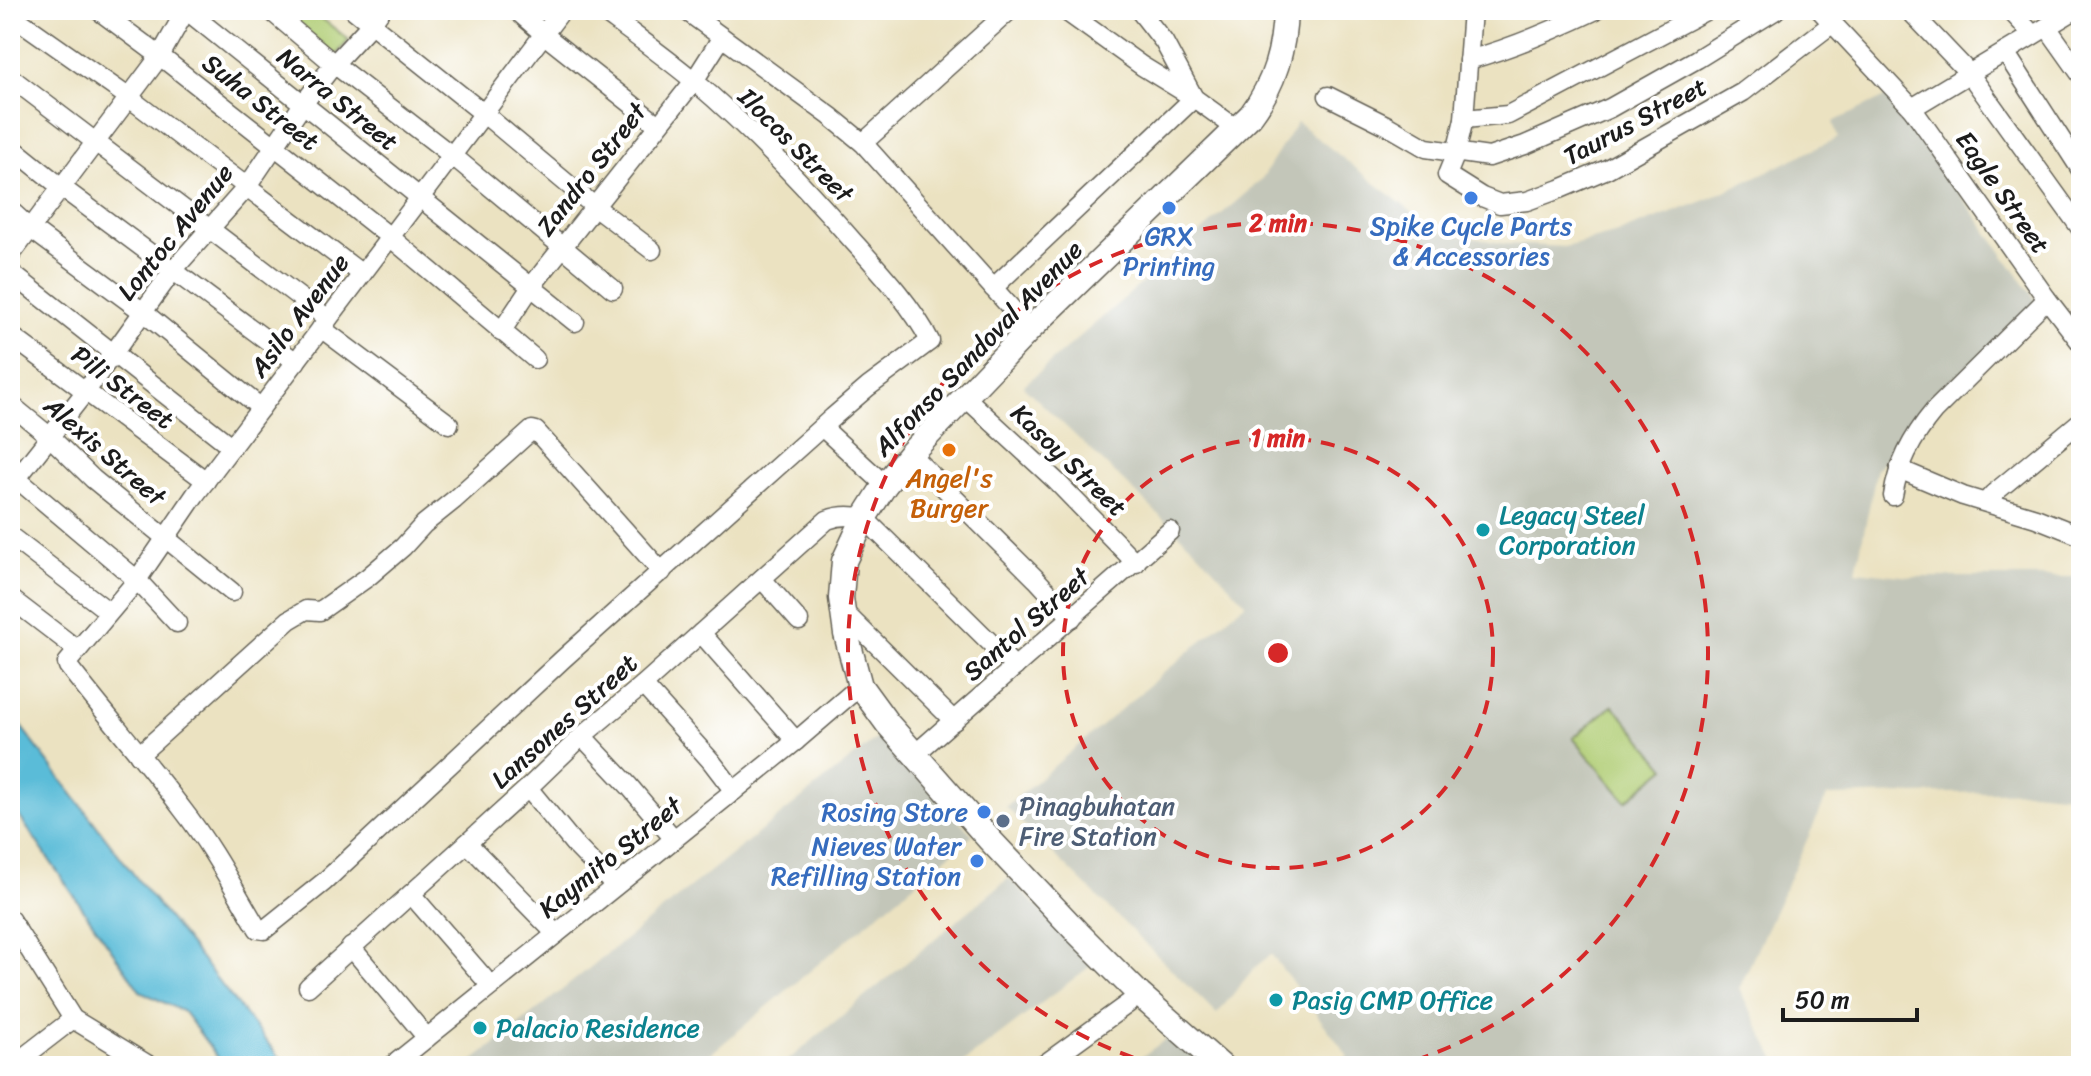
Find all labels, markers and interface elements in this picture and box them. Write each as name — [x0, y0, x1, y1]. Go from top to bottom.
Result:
street label: Narra Street — [266, 35, 410, 163]
street label: Suha Street — [192, 41, 330, 163]
street label: Taurus Street — [1554, 64, 1716, 178]
street label: Ilocos Street — [726, 75, 866, 215]
street label: Zandro Street — [524, 90, 659, 246]
street label: Eagle Street — [1943, 120, 2063, 264]
street label: Lontoc Avenue — [105, 153, 245, 311]
marker: Spike Cycle Parts & Accessories — [1462, 189, 1480, 207]
marker: GRX Printing — [1160, 199, 1178, 217]
text: 2 min — [1248, 202, 1307, 244]
place label: Spike Cycle Parts & Accessories — [1370, 203, 1572, 279]
place label: GRX Printing — [1123, 213, 1215, 289]
street label: Alfonso Sandoval Avenue — [861, 229, 1094, 468]
street label: Asilo Avenue — [236, 243, 361, 388]
street label: Pili Street — [61, 333, 185, 441]
street label: Alexis Street — [32, 384, 178, 519]
street label: Kasoy Street — [999, 392, 1139, 528]
text: 1 min — [1251, 417, 1305, 459]
marker: Angel's Burger — [940, 441, 958, 459]
place label: Angel's Burger — [905, 455, 993, 531]
place label: Legacy Steel Corporation — [1499, 492, 1645, 568]
marker: Legacy Steel Corporation — [1474, 521, 1492, 539]
street label: Santol Street — [952, 554, 1101, 693]
centre of rings — [1264, 639, 1292, 667]
street label: Lansones Street — [479, 642, 649, 800]
street label: Kaymito Street — [527, 783, 694, 930]
place label: Pinagbuhatan Fire Station — [1019, 783, 1175, 859]
place label: Rosing Store — [821, 789, 968, 835]
marker: Rosing Store — [975, 803, 993, 821]
marker: Pinagbuhatan Fire Station — [994, 812, 1012, 830]
place label: Nieves Water Refilling Station — [771, 823, 962, 899]
marker: Nieves Water Refilling Station — [968, 852, 986, 870]
scale bar — [1783, 972, 1917, 1022]
place label: Pasig CMP Office — [1292, 977, 1493, 1023]
text: 50 m — [1795, 979, 1850, 1021]
marker: Pasig CMP Office — [1267, 991, 1285, 1009]
place label: Palacio Residence — [496, 1005, 700, 1051]
marker: Palacio Residence — [471, 1019, 489, 1037]

